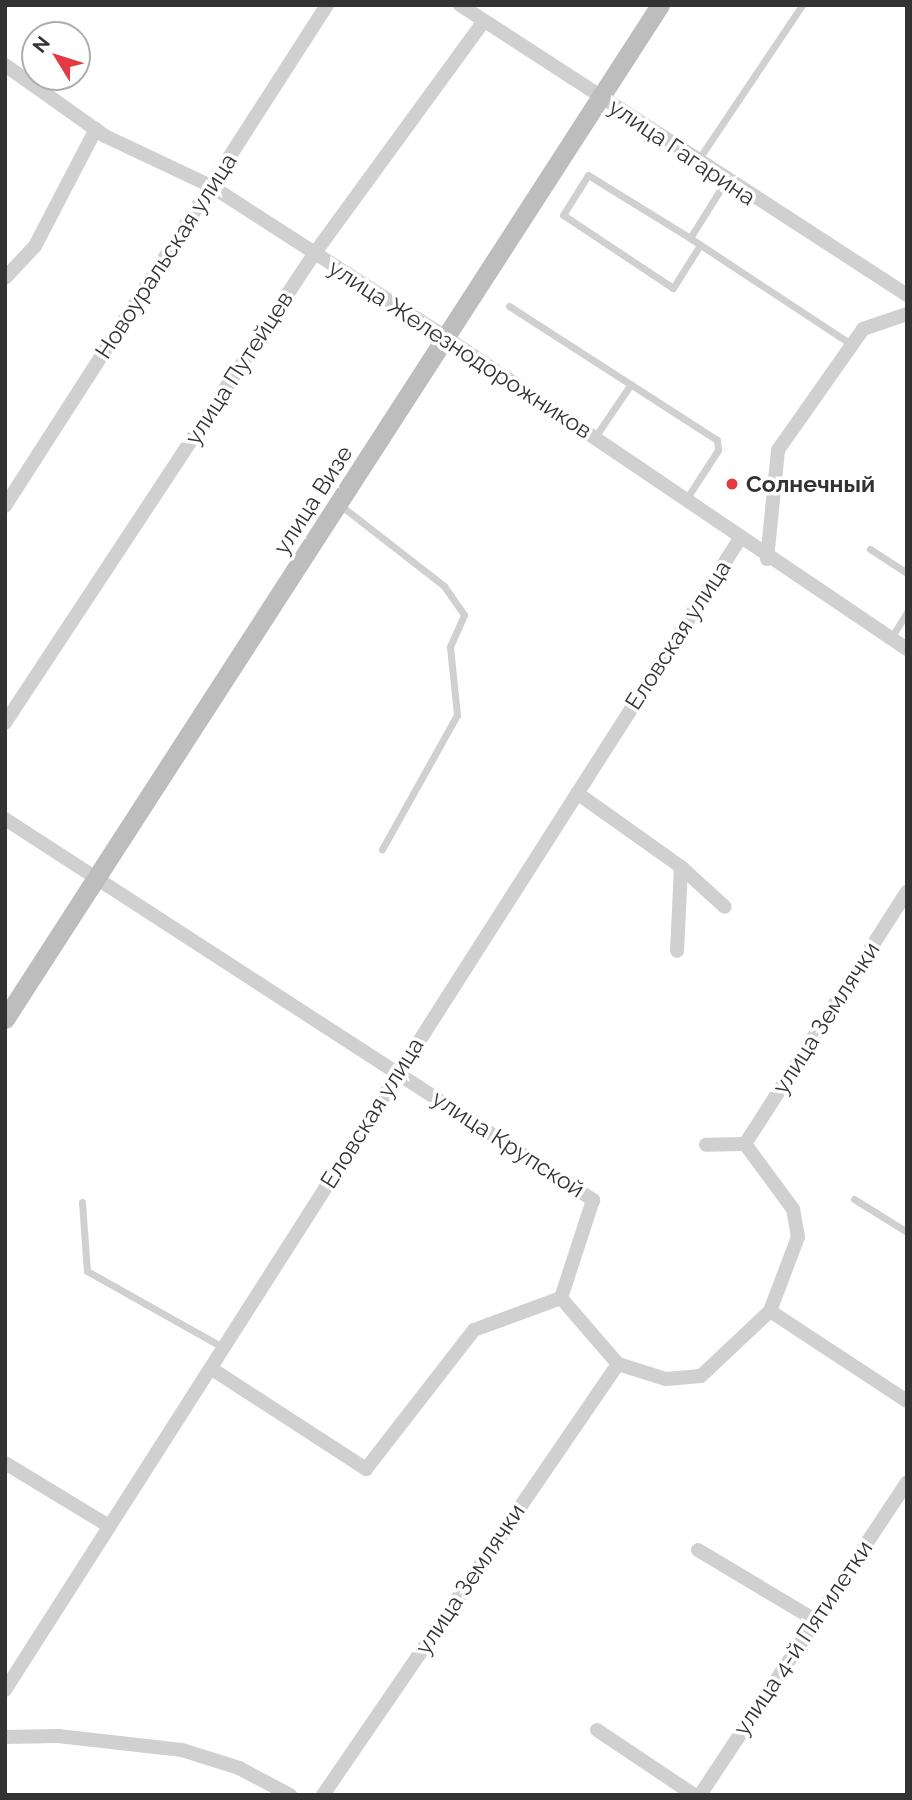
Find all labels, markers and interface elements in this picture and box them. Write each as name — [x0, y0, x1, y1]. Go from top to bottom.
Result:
north arrow — [21, 21, 91, 91]
text: N — [28, 32, 54, 57]
street label: улица Гагарина — [603, 93, 761, 211]
street label: Новоуральская улица — [89, 148, 243, 364]
street label: улица Железнодорожников — [323, 254, 597, 444]
street label: улица Путейцев — [179, 286, 299, 450]
street label: улица Визе — [268, 440, 358, 560]
place label: Солнечный — [746, 470, 875, 498]
marker: Солнечный — [724, 476, 740, 492]
street label: Еловская улица — [619, 555, 737, 715]
street label: улица Землячки — [767, 937, 885, 1099]
street label: Еловская улица — [314, 1032, 430, 1194]
street label: улица Крупской — [427, 1084, 589, 1204]
street label: улица Землячки — [409, 1499, 531, 1659]
street label: улица 4-й Пятилетки — [728, 1535, 878, 1741]

